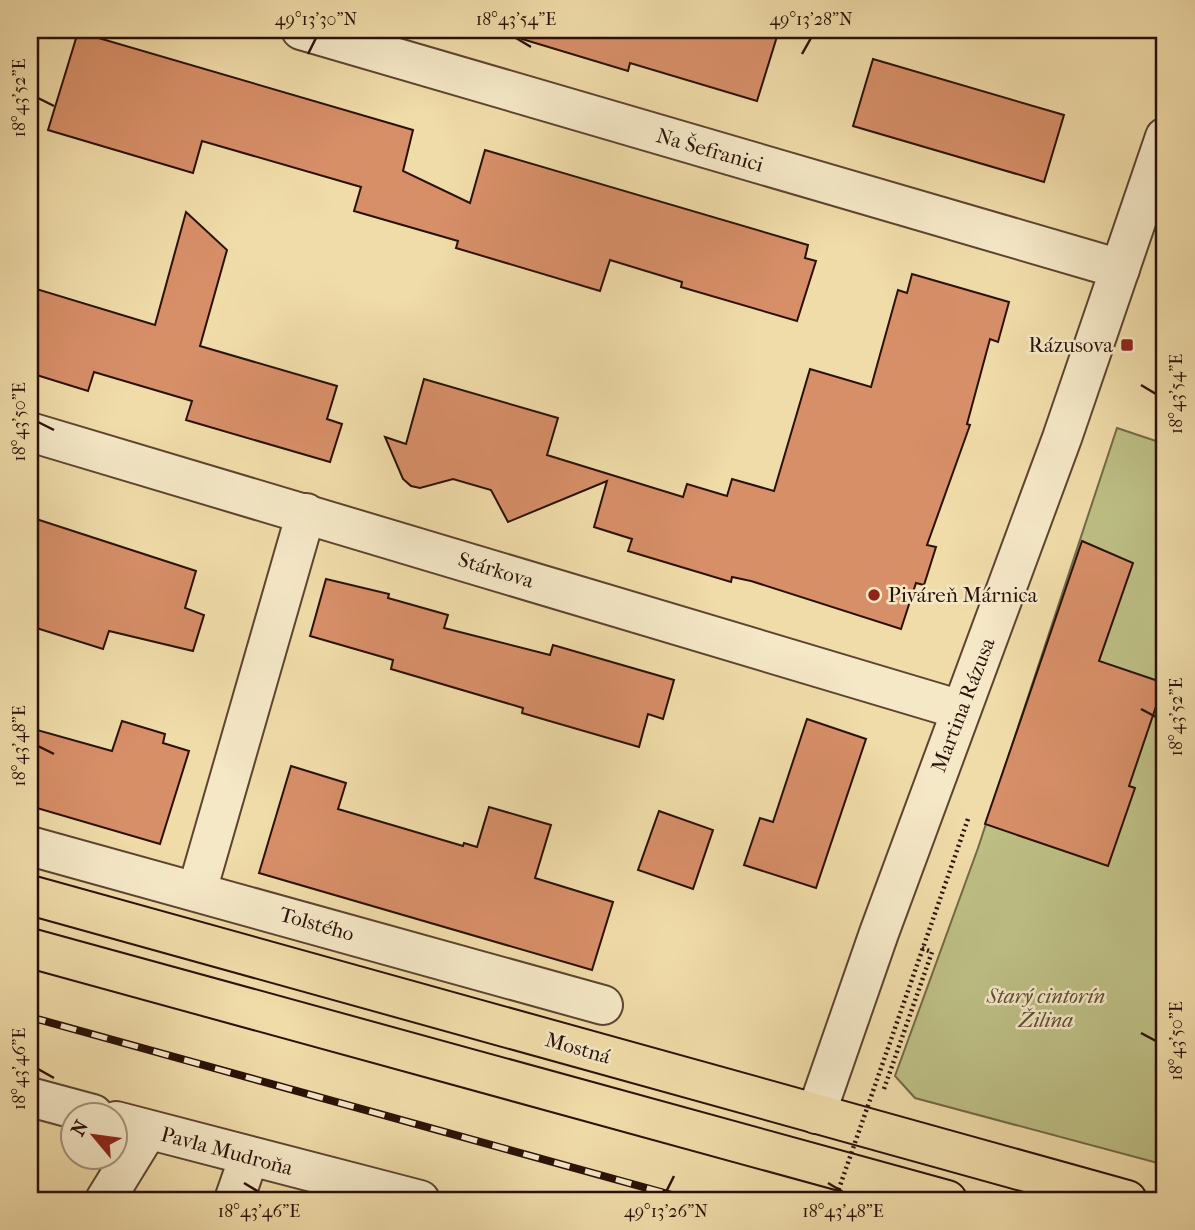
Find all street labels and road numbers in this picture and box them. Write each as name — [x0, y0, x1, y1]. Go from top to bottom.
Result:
street label: Na Šefranici — [654, 123, 766, 177]
street label: Stárkova — [455, 547, 537, 593]
street label: Martina Rázusa — [926, 634, 1000, 776]
street label: Tolstého — [277, 902, 357, 946]
street label: Mostná — [543, 1027, 614, 1069]
street label: Pavla Mudroňa — [158, 1122, 296, 1180]

